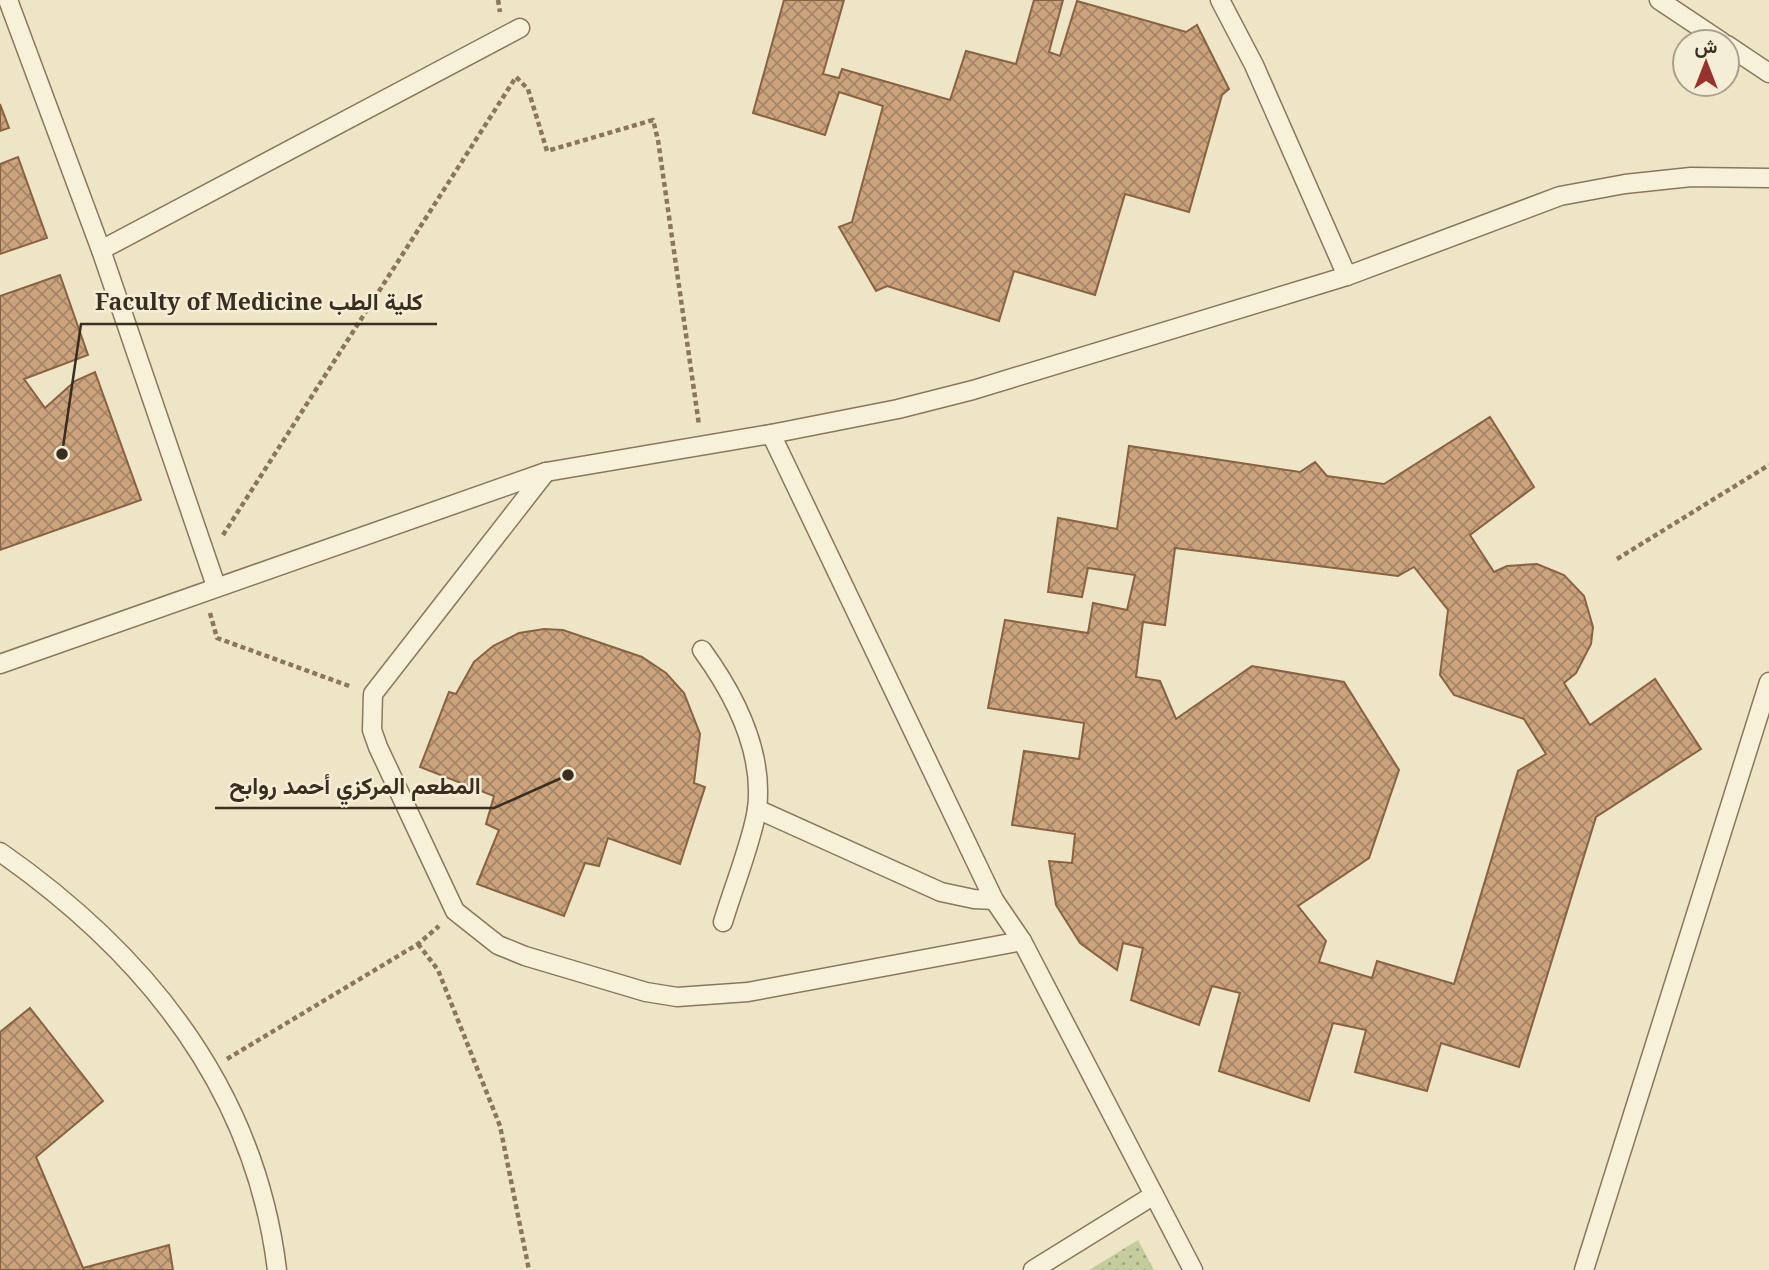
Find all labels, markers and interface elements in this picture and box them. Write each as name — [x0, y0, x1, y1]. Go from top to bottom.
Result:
north arrow — [1671, 28, 1741, 98]
text: ش — [1695, 33, 1718, 59]
callout: Faculty of Medicine كلية الطب — [81, 280, 437, 324]
text: Faculty of Medicine كلية الطب — [95, 285, 423, 317]
callout: المطعم المركزي أحمد روابح — [215, 764, 494, 808]
text: المطعم المركزي أحمد روابح — [229, 769, 481, 805]

